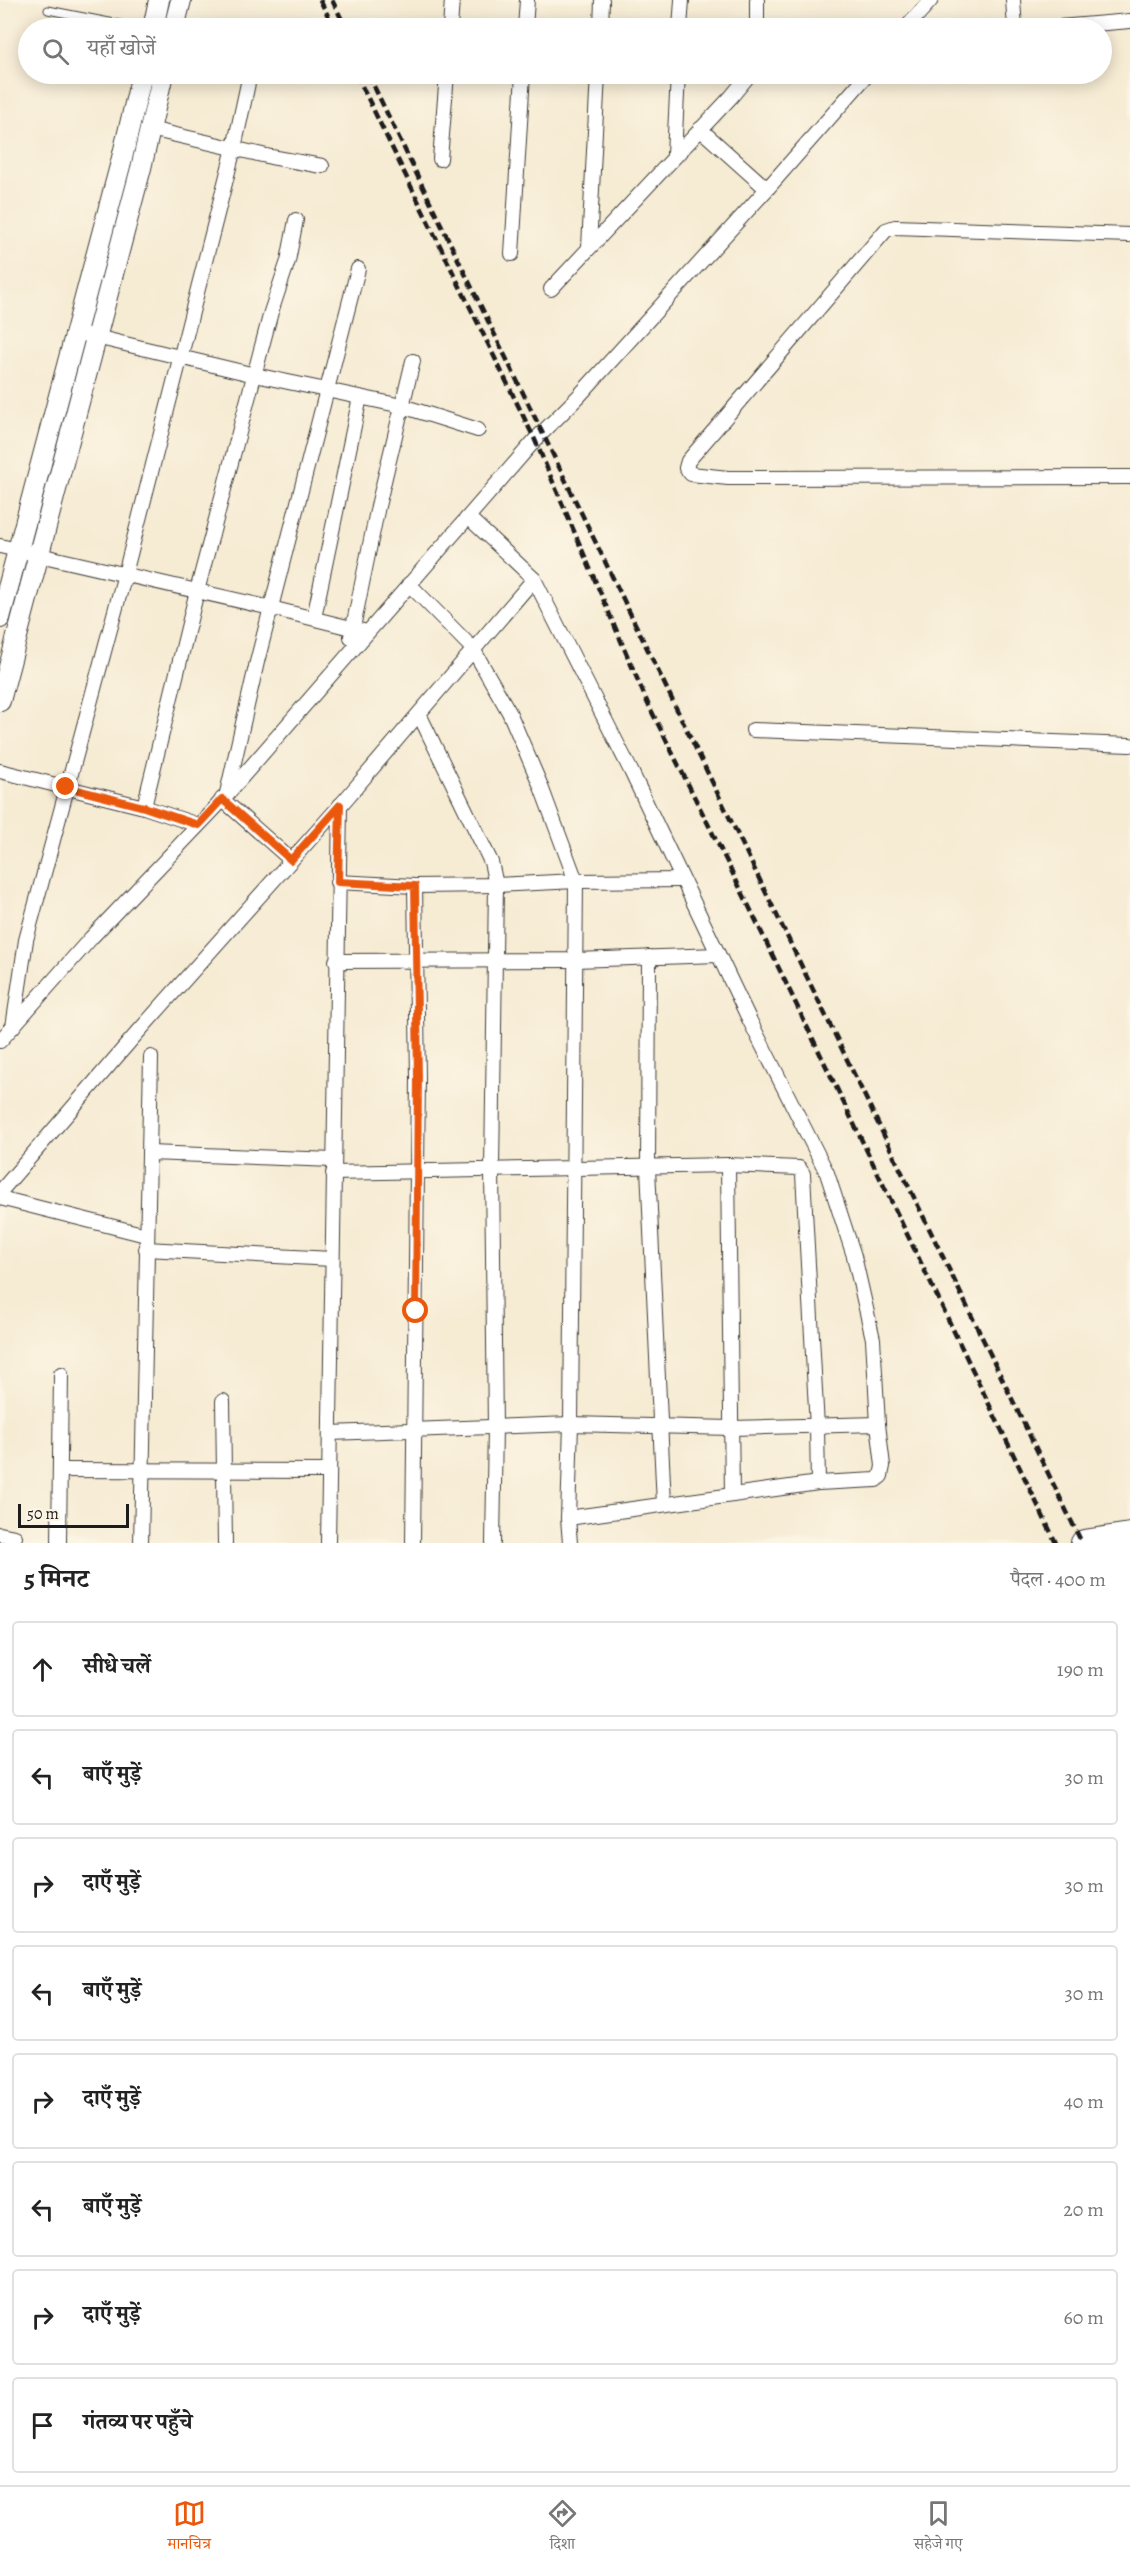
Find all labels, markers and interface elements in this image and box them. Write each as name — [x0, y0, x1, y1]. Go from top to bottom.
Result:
search box — [18, 18, 1112, 84]
text: यहाँ खोजें — [87, 33, 156, 63]
icon: search — [39, 35, 72, 68]
route end — [52, 773, 78, 799]
route start — [402, 1297, 428, 1323]
scale bar — [18, 1501, 129, 1528]
text: 50 m — [27, 1503, 59, 1525]
text: 5 मिनट — [24, 1561, 89, 1596]
text: पैदल · 400 m — [1010, 1566, 1106, 1593]
text: सीधे चलें — [83, 1651, 151, 1681]
icon: ahead — [26, 1653, 59, 1686]
text: 190 m — [1057, 1656, 1104, 1683]
text: बाएँ मुड़ें — [83, 1759, 141, 1789]
icon: left — [26, 1761, 59, 1794]
text: 30 m — [1064, 1764, 1104, 1791]
text: दाएँ मुड़ें — [83, 1867, 141, 1897]
icon: right — [26, 1869, 59, 1902]
text: 30 m — [1064, 1872, 1104, 1899]
text: बाएँ मुड़ें — [83, 1975, 141, 2005]
icon: left — [26, 1977, 59, 2010]
text: 30 m — [1064, 1980, 1104, 2007]
text: दाएँ मुड़ें — [83, 2083, 141, 2113]
icon: right — [26, 2085, 59, 2118]
text: 40 m — [1064, 2088, 1104, 2115]
text: बाएँ मुड़ें — [83, 2191, 141, 2221]
icon: left — [26, 2193, 59, 2226]
text: 20 m — [1063, 2196, 1104, 2223]
text: दाएँ मुड़ें — [83, 2299, 141, 2329]
icon: right — [26, 2301, 59, 2334]
text: 60 m — [1064, 2304, 1104, 2331]
text: गंतव्य पर पहुँचे — [83, 2407, 192, 2437]
icon: arrive — [26, 2409, 59, 2442]
tab: मानचित्र — [167, 2497, 211, 2559]
tab: दिशा — [546, 2497, 579, 2559]
tab: सहेजे गए — [914, 2497, 963, 2559]

